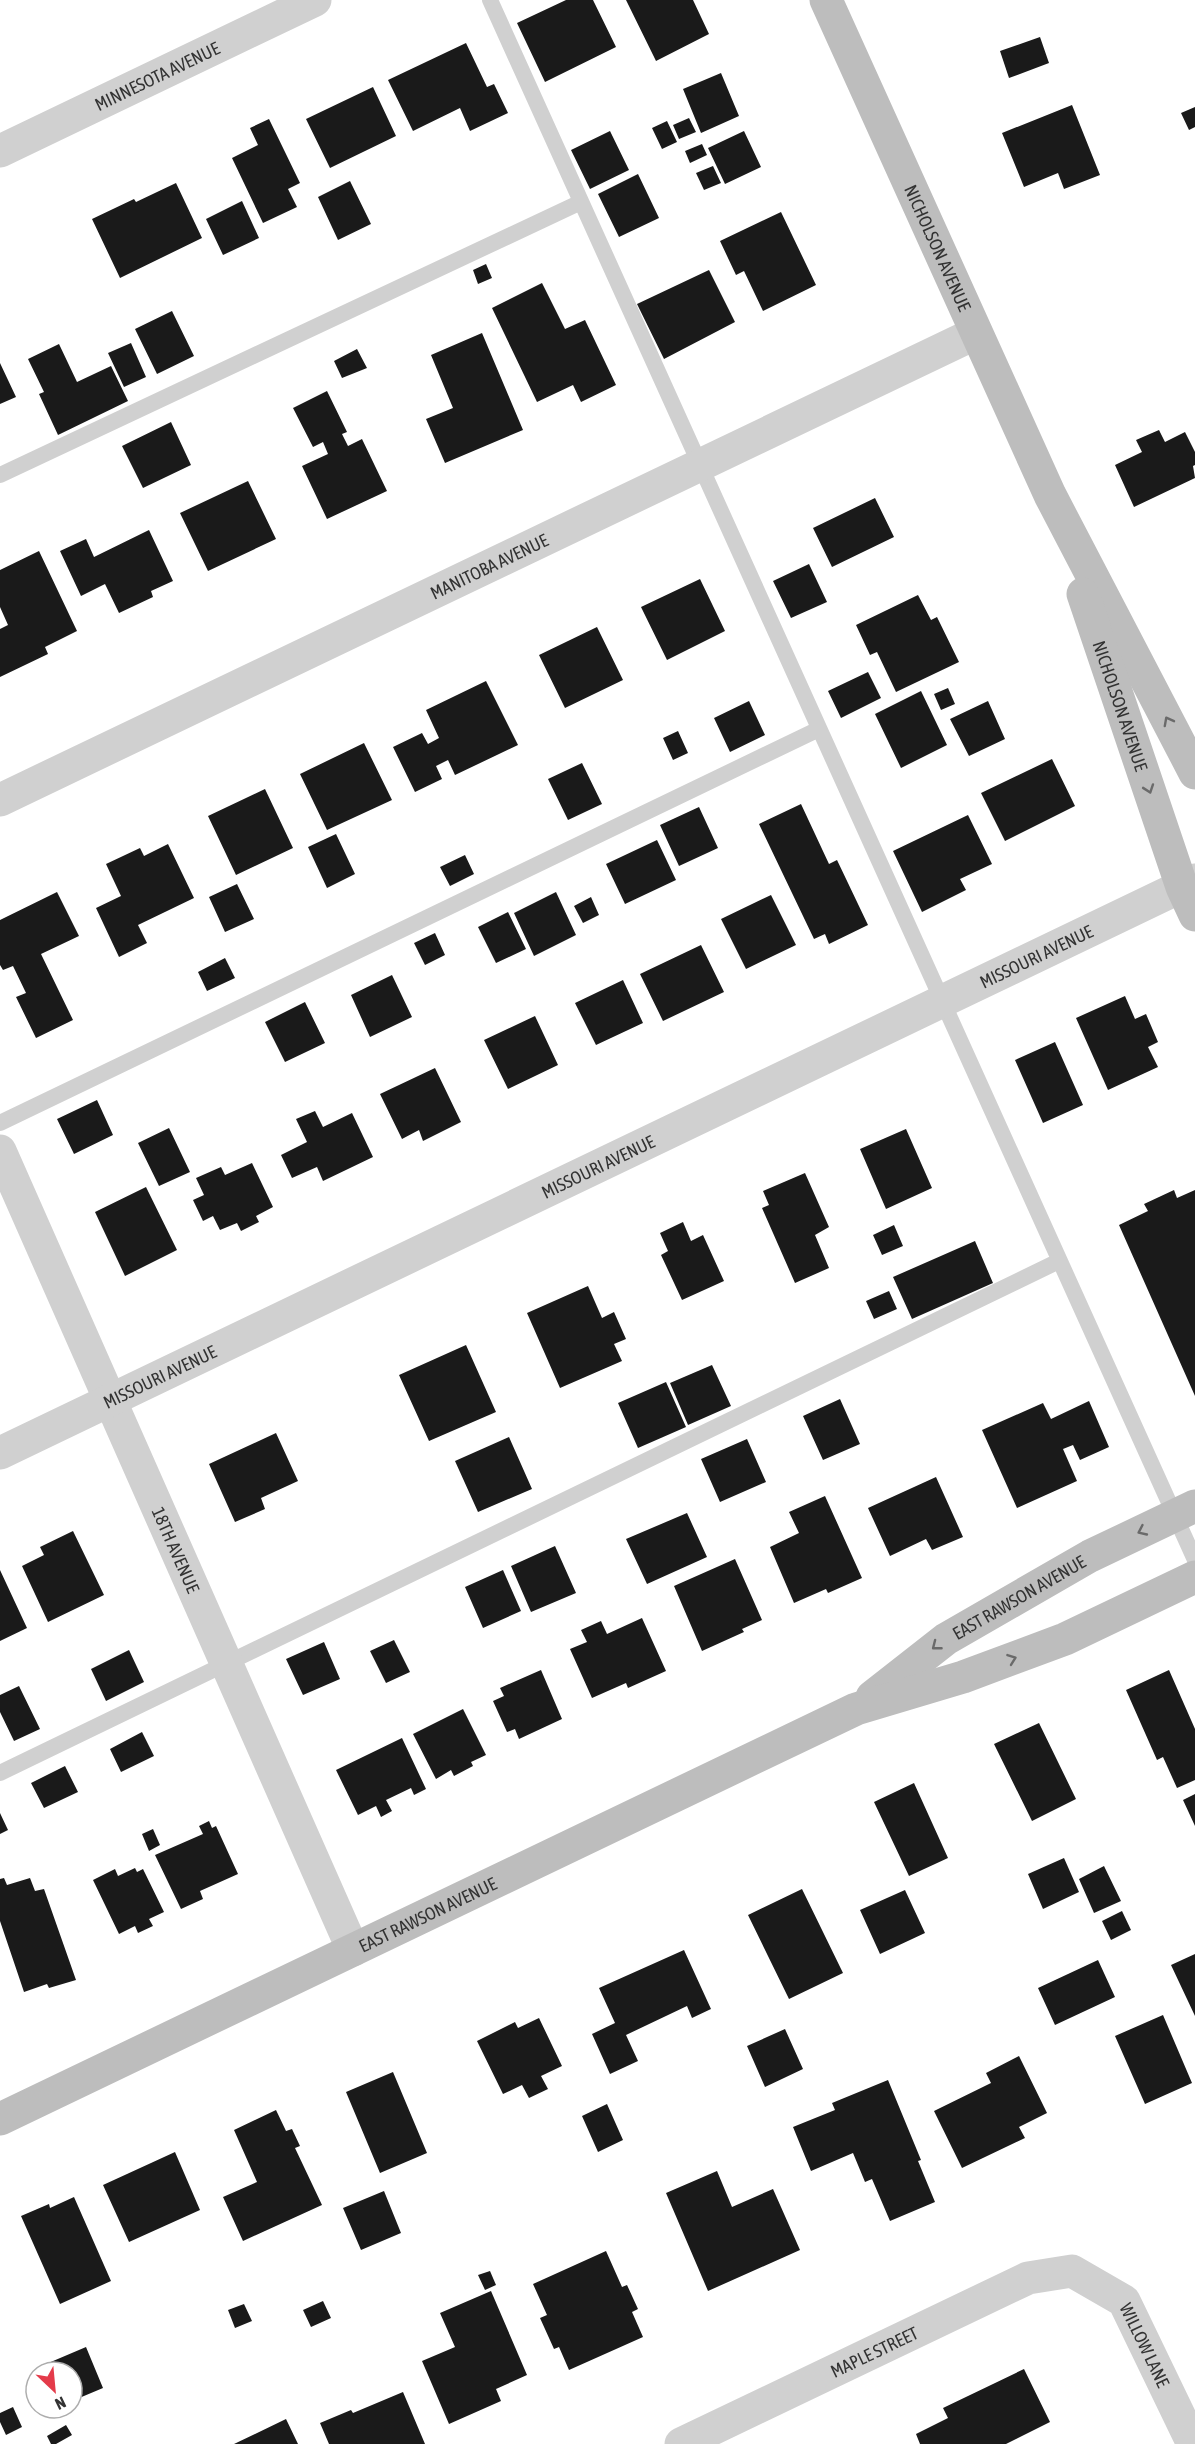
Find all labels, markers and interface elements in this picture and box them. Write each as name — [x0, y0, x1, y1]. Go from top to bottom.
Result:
street label: MINNESOTA AVENUE — [91, 37, 223, 115]
street label: NICHOLSON AVENUE — [900, 181, 976, 315]
street label: MANITOBA AVENUE — [427, 529, 551, 603]
street label: NICHOLSON AVENUE — [1089, 638, 1153, 774]
one-way arrow — [1164, 717, 1175, 727]
one-way arrow — [1142, 784, 1154, 794]
street label: MISSOURI AVENUE — [976, 920, 1096, 992]
street label: MISSOURI AVENUE — [538, 1130, 658, 1202]
street label: MISSOURI AVENUE — [100, 1340, 220, 1413]
street label: 18TH AVENUE — [148, 1504, 204, 1596]
one-way arrow — [1138, 1524, 1149, 1536]
street label: EAST RAWSON AVENUE — [949, 1550, 1089, 1644]
one-way arrow — [931, 1639, 942, 1650]
one-way arrow — [1005, 1654, 1016, 1666]
street label: EAST RAWSON AVENUE — [355, 1872, 500, 1956]
street label: WILLOW LANE — [1116, 2299, 1175, 2391]
street label: MAPLE STREET — [827, 2322, 921, 2382]
north arrow — [24, 2360, 84, 2420]
text: N — [52, 2393, 69, 2414]

